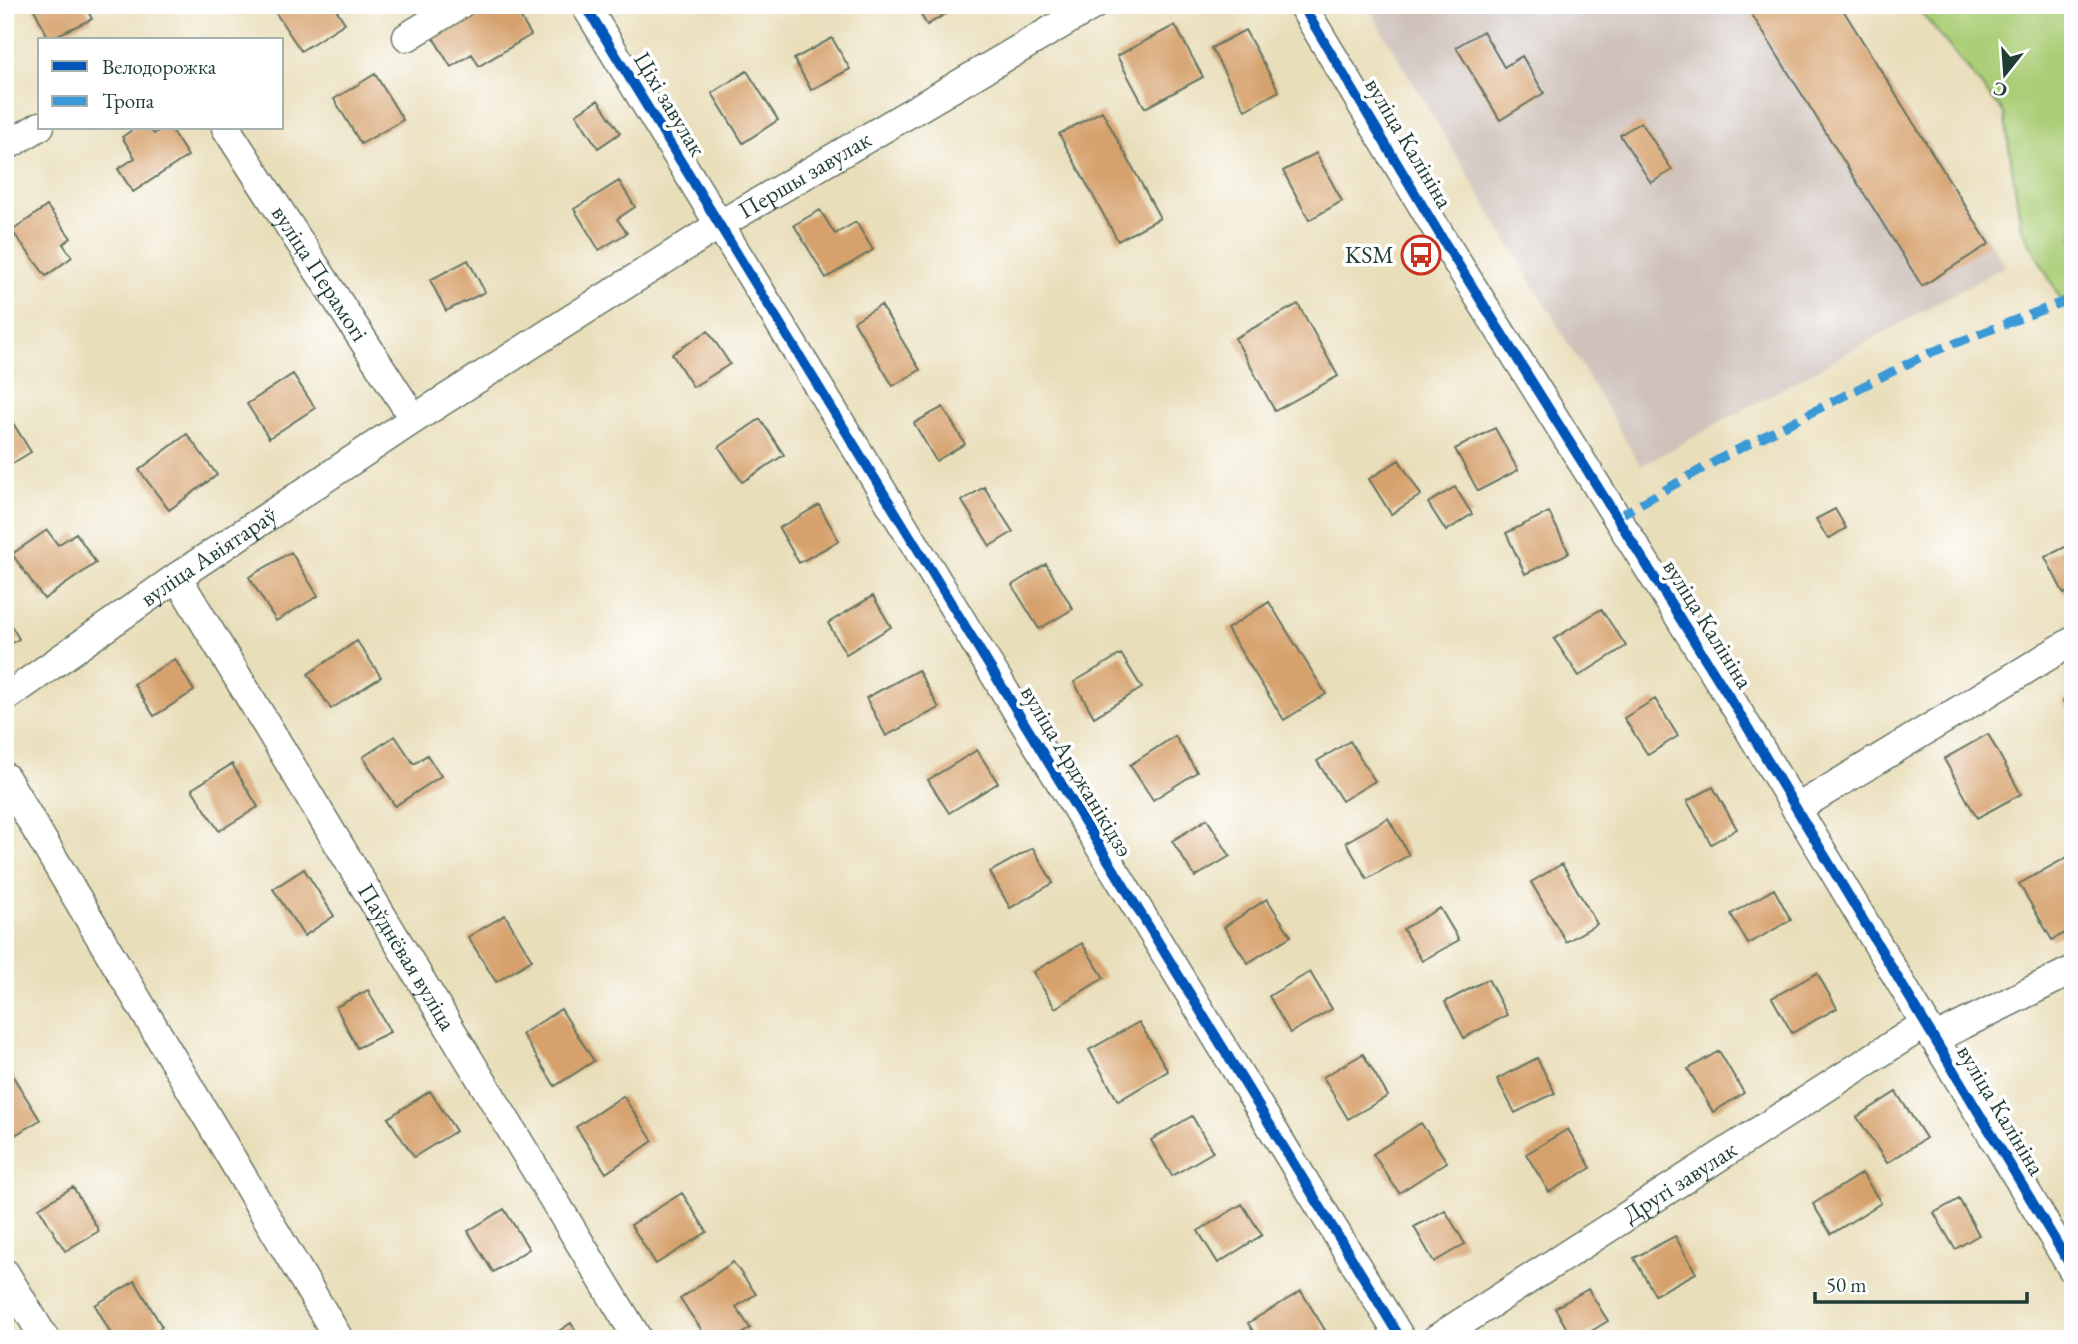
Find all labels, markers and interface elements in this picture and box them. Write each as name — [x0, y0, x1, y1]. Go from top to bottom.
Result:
legend — [38, 38, 284, 130]
north arrow — [1969, 38, 2039, 108]
street label: Ціхі завулак — [627, 46, 714, 162]
text: Велодорожка — [102, 53, 217, 80]
street label: вуліца Калініна — [1358, 72, 1461, 214]
text: С — [1990, 76, 2010, 104]
text: Тропа — [102, 87, 155, 114]
street label: Першы завулак — [732, 123, 877, 225]
street label: вуліца Перамогі — [265, 199, 376, 347]
bus stop icon: KSM — [1400, 234, 1442, 276]
place label: KSM — [1345, 239, 1394, 270]
street label: вуліца Авіятараў — [134, 499, 283, 613]
street label: вуліца Калініна — [1656, 553, 1761, 695]
street label: вуліца Арджанікідзэ — [1014, 679, 1141, 862]
street label: Паўднёвая вуліца — [351, 877, 464, 1036]
street label: вуліца Калініна — [1950, 1039, 2053, 1181]
street label: Другі завулак — [1617, 1133, 1743, 1230]
scale bar — [1815, 1260, 2027, 1304]
text: 50 m — [1826, 1271, 1867, 1298]

